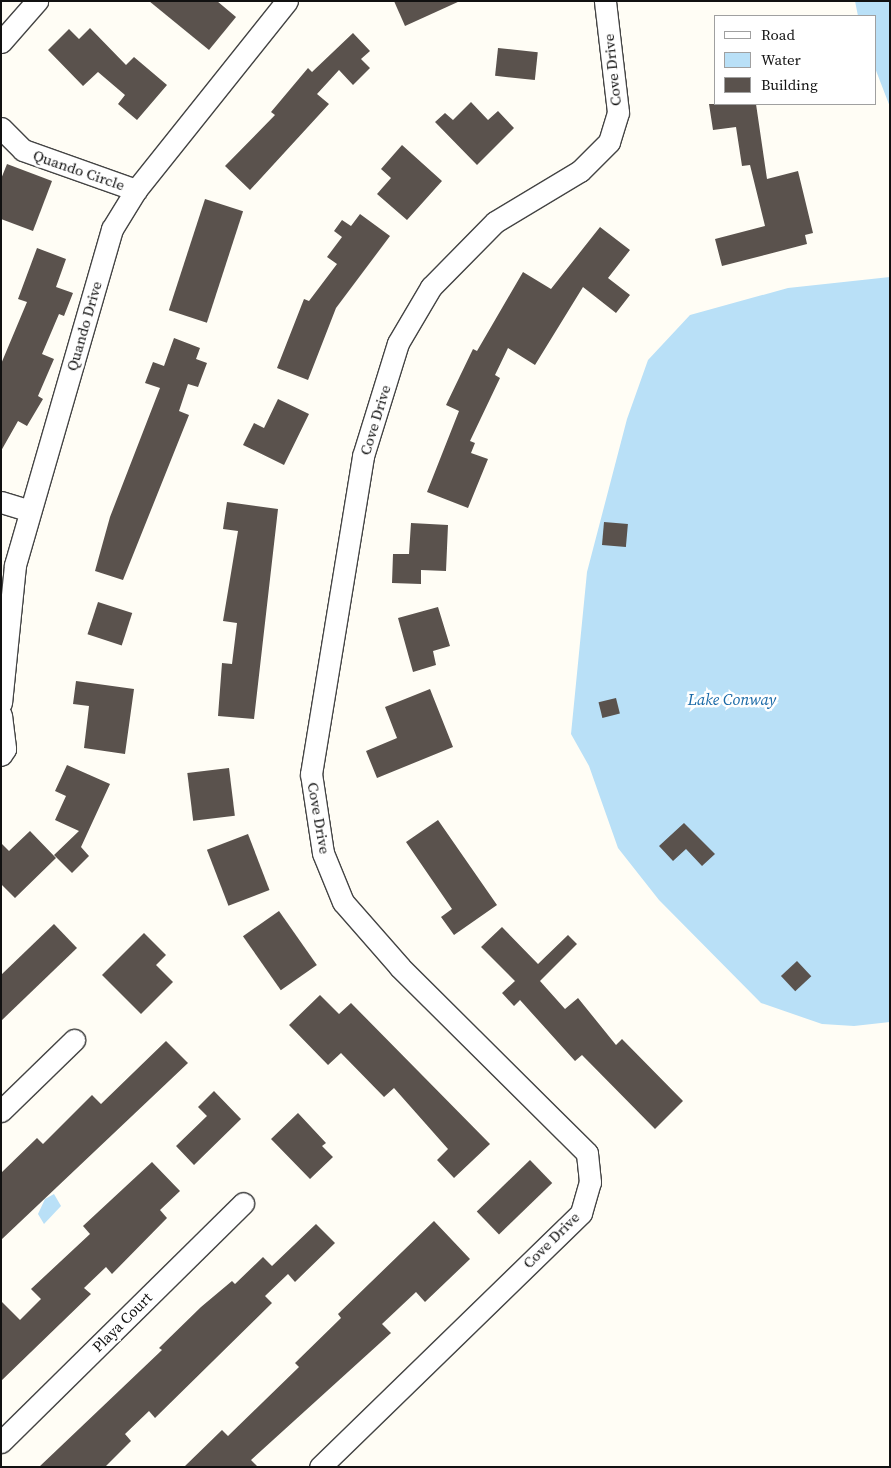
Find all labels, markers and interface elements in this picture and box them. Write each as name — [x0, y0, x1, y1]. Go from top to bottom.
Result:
legend — [714, 15, 876, 105]
text: Road — [761, 24, 795, 45]
street label: Cove Drive — [599, 33, 625, 107]
text: Water — [761, 49, 801, 70]
text: Building — [761, 74, 818, 95]
street label: Quando Circle — [31, 146, 127, 194]
street label: Quando Drive — [63, 279, 105, 373]
street label: Cove Drive — [356, 383, 394, 457]
water label: Lake Conway — [688, 689, 776, 709]
street label: Cove Drive — [304, 781, 334, 855]
street label: Cove Drive — [519, 1208, 583, 1272]
street label: Playa Court — [88, 1288, 156, 1356]

